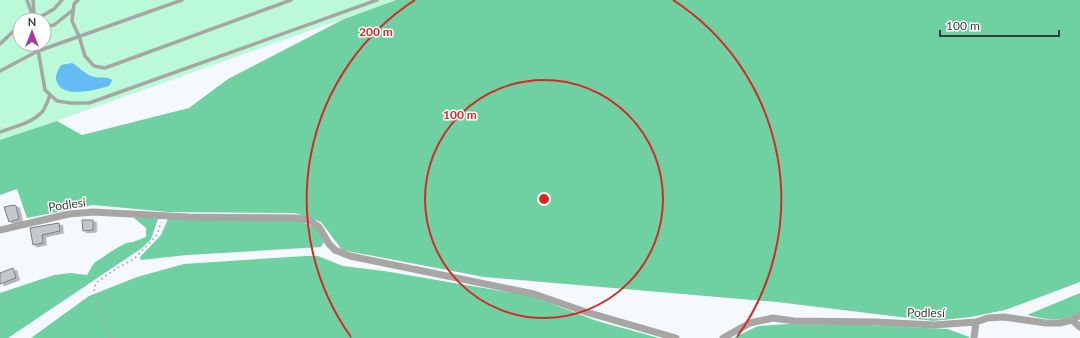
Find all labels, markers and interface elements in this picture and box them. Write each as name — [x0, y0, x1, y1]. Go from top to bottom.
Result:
north arrow — [12, 12, 52, 52]
scale bar — [940, 12, 1059, 38]
text: N — [28, 15, 36, 28]
text: 100 m — [946, 18, 980, 33]
text: 200 m — [359, 24, 393, 39]
text: 100 m — [443, 107, 477, 122]
centre of rings — [537, 192, 551, 206]
street label: Podlesí — [47, 194, 88, 215]
street label: Podlesí — [907, 305, 946, 320]

